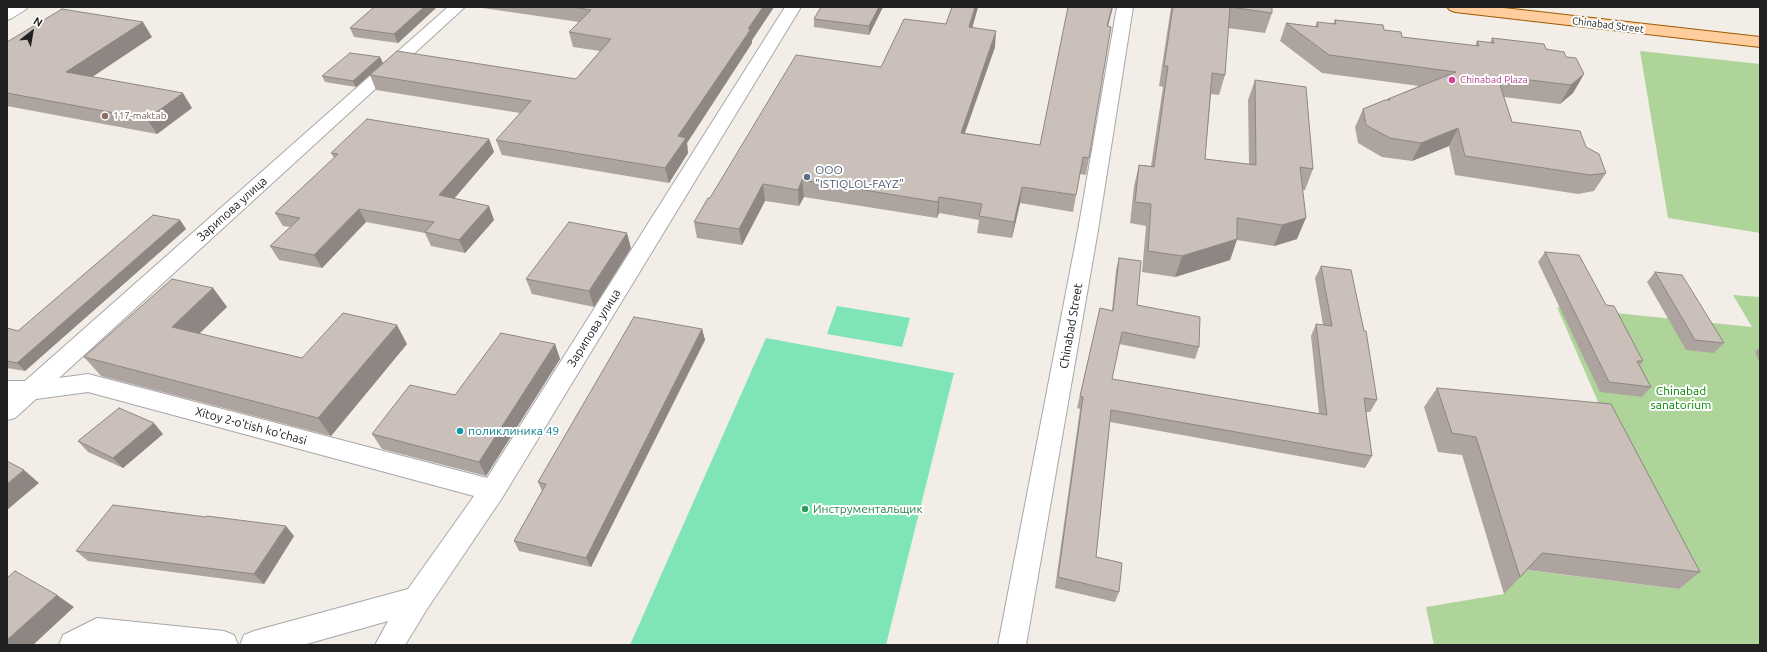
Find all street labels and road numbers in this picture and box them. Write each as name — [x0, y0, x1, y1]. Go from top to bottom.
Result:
street label: Chinabad Street — [1571, 15, 1645, 35]
street label: Зарипова улица — [194, 174, 270, 244]
street label: Chinabad Street — [1056, 282, 1086, 370]
street label: Зарипова улица — [564, 286, 624, 370]
street label: Xitoy 2-o'tish ko'chasi — [194, 404, 308, 448]

